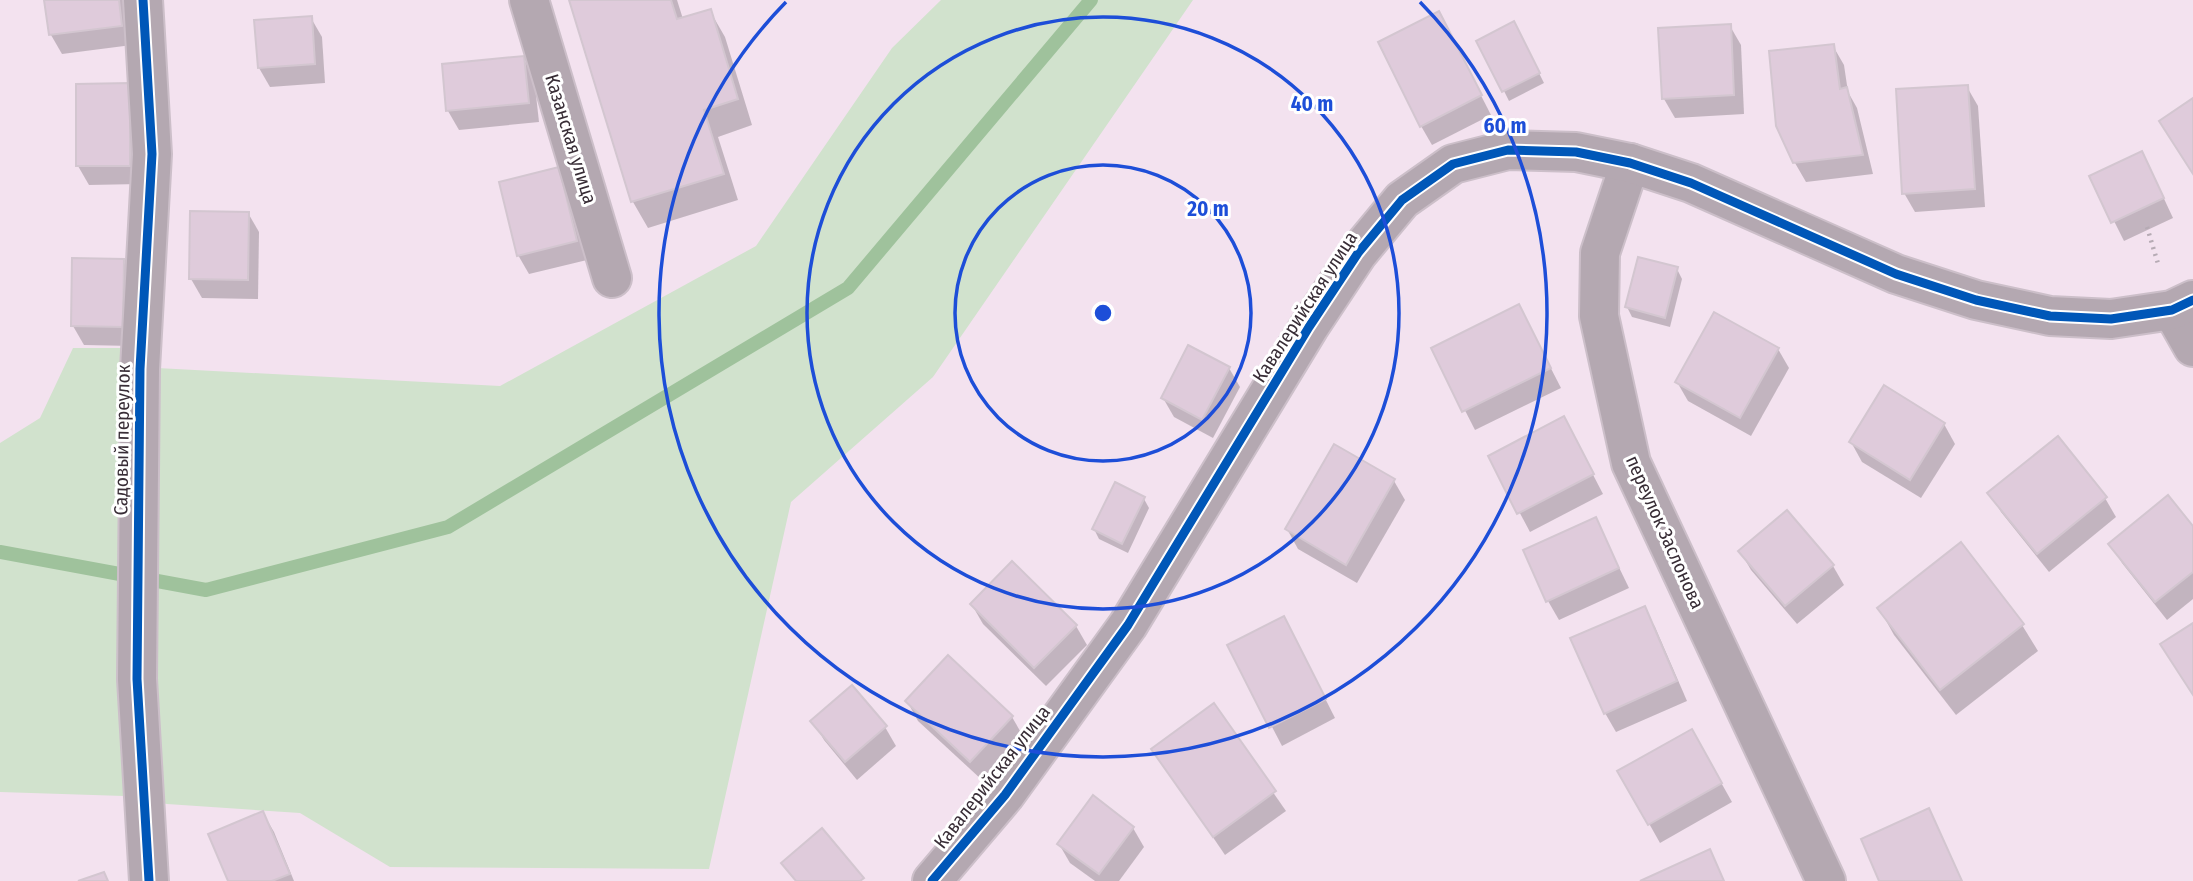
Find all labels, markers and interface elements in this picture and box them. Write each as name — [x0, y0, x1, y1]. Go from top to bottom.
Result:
street label: Казанская улица — [540, 71, 602, 207]
text: 40 m — [1291, 91, 1333, 117]
text: 60 m — [1484, 113, 1526, 139]
text: 20 m — [1186, 196, 1229, 222]
street label: Кавалерийская улица — [1248, 227, 1362, 387]
centre of rings — [1091, 301, 1115, 325]
street label: Садовый переулок — [109, 364, 135, 516]
street label: переулок Заслонова — [1621, 452, 1709, 612]
street label: Кавалерийская улица — [929, 701, 1055, 853]

